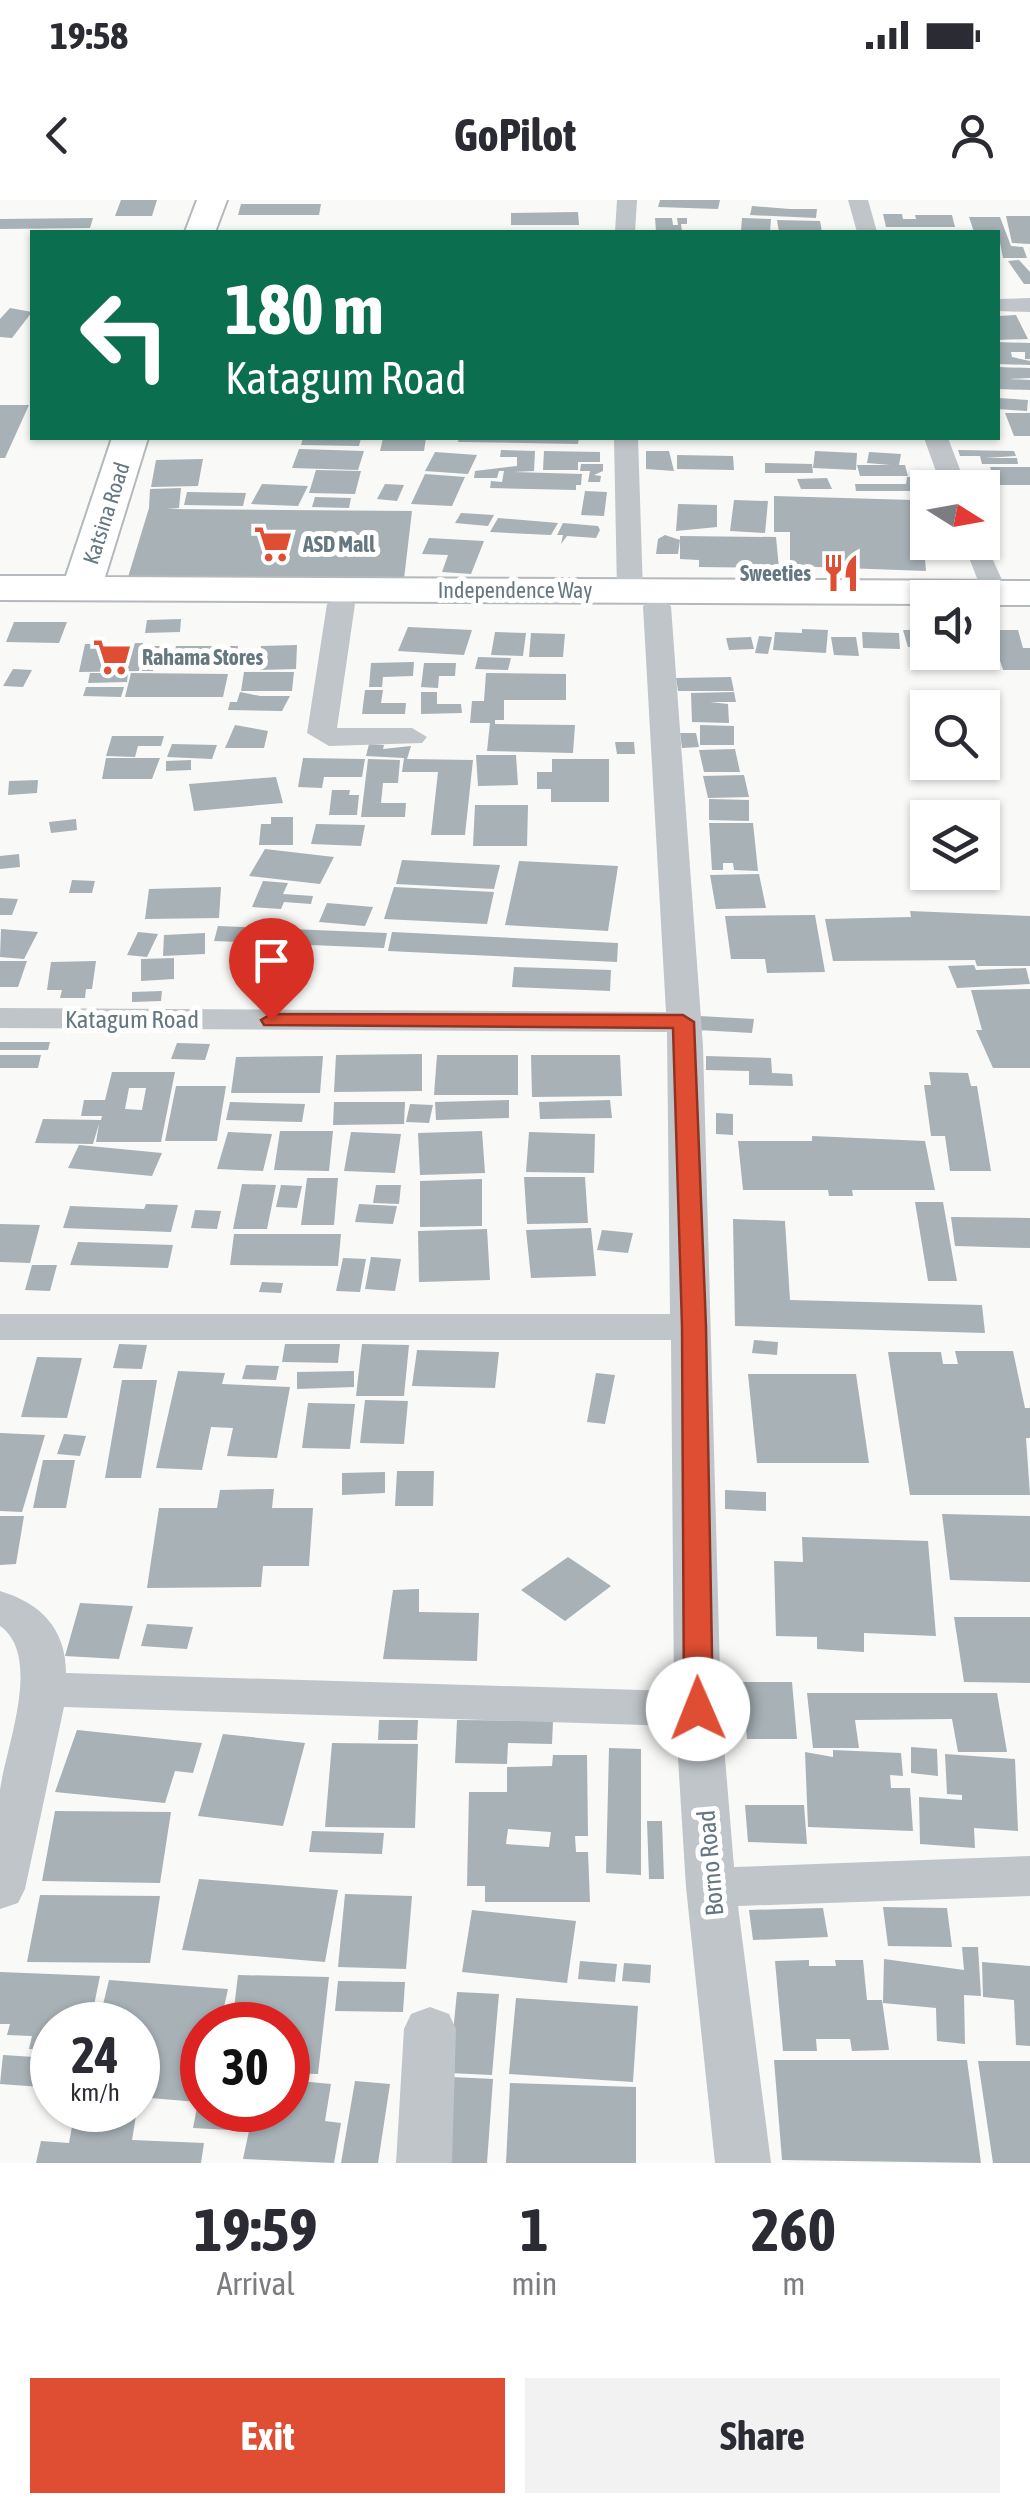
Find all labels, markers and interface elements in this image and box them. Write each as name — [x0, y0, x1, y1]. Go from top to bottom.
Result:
text: 19:58 — [50, 14, 128, 57]
icon: back — [30, 108, 85, 163]
icon: person — [945, 108, 1000, 163]
text: GoPilot — [454, 109, 576, 161]
text: 180 m — [225, 269, 384, 349]
icon: left — [60, 270, 190, 400]
text: Katagum Road — [225, 352, 467, 404]
street label: Katsina Road — [77, 459, 135, 567]
north arrow — [910, 470, 1000, 560]
map controls — [910, 470, 1000, 890]
supermarket icon: ASD Mall — [252, 523, 294, 565]
place label: ASD Mall — [302, 531, 376, 557]
restaurant icon: Sweeties — [820, 552, 862, 594]
place label: Sweeties — [740, 560, 811, 586]
street label: Independence Way — [438, 577, 592, 603]
button: sound — [910, 580, 1000, 670]
supermarket icon: Rahama Stores — [91, 636, 133, 678]
place label: Rahama Stores — [142, 644, 263, 670]
button: search — [910, 690, 1000, 780]
button: layers — [910, 800, 1000, 890]
pin — [229, 918, 314, 1021]
icon: arrive — [244, 933, 299, 988]
street label: Katagum Road — [65, 1005, 199, 1033]
position arrow — [646, 1657, 750, 1761]
street label: Borno Road — [691, 1809, 729, 1917]
speed limit sign: 30 — [180, 2002, 310, 2132]
text: 24 — [71, 2026, 118, 2084]
text: km/h — [70, 2078, 120, 2106]
text: 19:59 — [194, 2195, 317, 2264]
text: 1 — [520, 2195, 549, 2264]
text: 260 — [751, 2195, 836, 2264]
text: Arrival — [217, 2265, 295, 2302]
text: min — [511, 2265, 557, 2302]
text: m — [782, 2265, 805, 2302]
button: Exit — [30, 2378, 505, 2493]
button: Share — [525, 2378, 1000, 2493]

